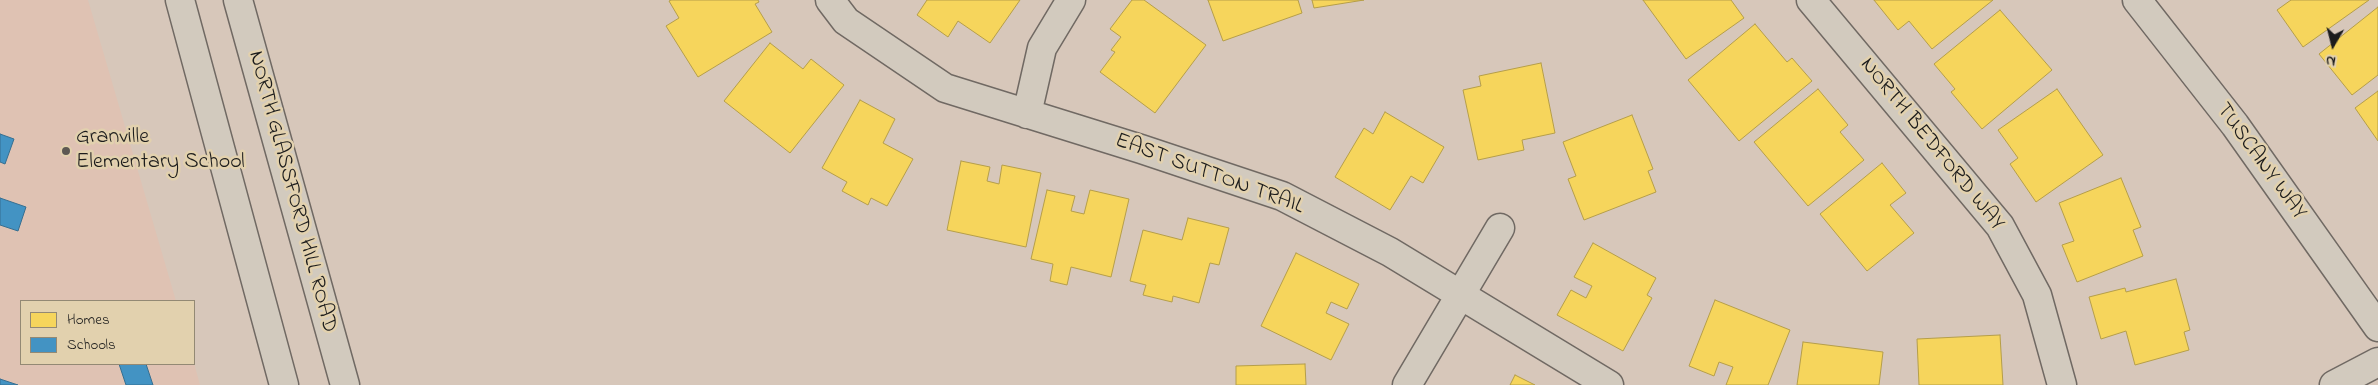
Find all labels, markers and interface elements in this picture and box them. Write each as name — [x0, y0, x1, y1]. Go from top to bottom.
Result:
north arrow — [2308, 20, 2358, 70]
street label: NORTH GLASSFORD HILL ROAD — [241, 48, 341, 336]
text: N — [2325, 49, 2337, 71]
street label: NORTH BEDFORD WAY — [1853, 53, 2009, 237]
street label: TUSCANY WAY — [2209, 99, 2311, 225]
place label: Granville Elementary School — [76, 125, 245, 176]
street label: EAST SUTTON TRAIL — [1111, 129, 1307, 221]
marker: Granville Elementary School — [60, 145, 72, 157]
legend — [20, 300, 195, 365]
text: Homes — [67, 309, 110, 331]
text: Schools — [67, 334, 116, 356]

